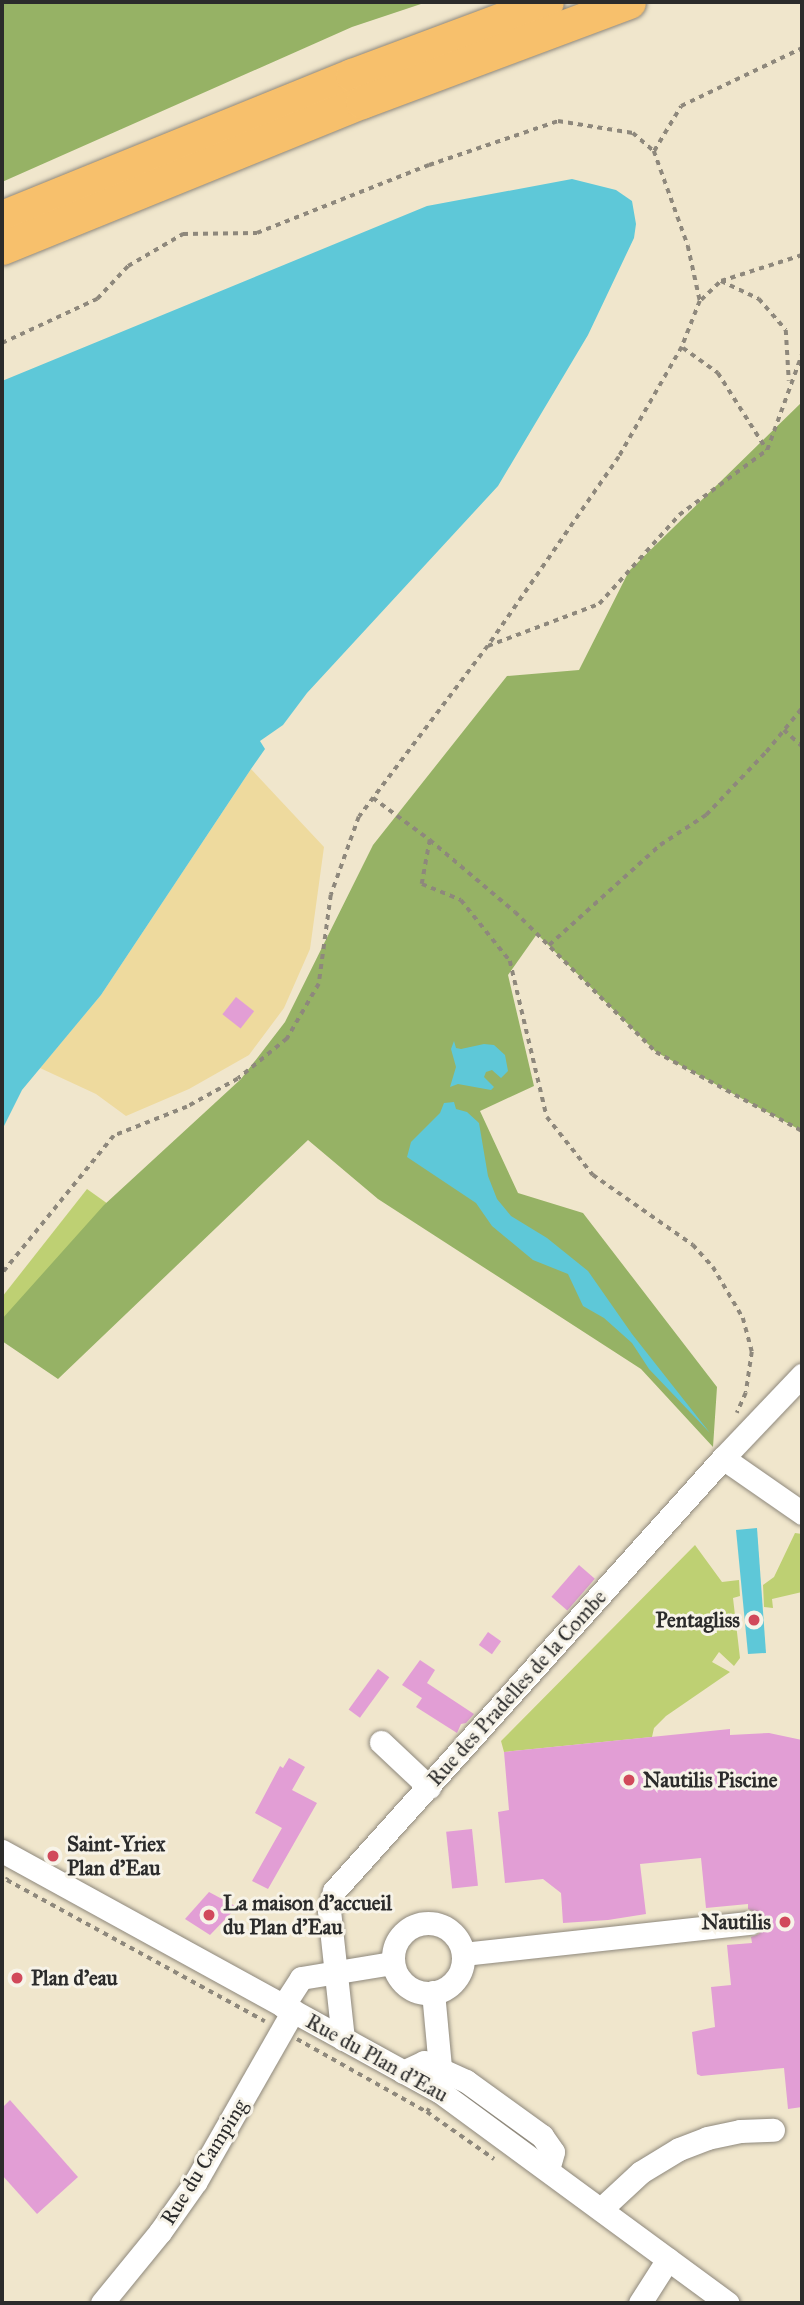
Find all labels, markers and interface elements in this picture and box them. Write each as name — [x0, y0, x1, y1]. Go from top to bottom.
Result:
street label: Rue des Pradelles de la Combe — [422, 1585, 612, 1791]
place label: Pentagliss — [656, 1607, 740, 1633]
marker: Pentagliss — [746, 1612, 762, 1628]
place label: Nautilis Piscine — [643, 1767, 777, 1793]
marker: Nautilis Piscine — [621, 1772, 637, 1788]
place label: Saint-Yriex Plan d'Eau — [67, 1831, 165, 1881]
marker: Saint-Yriex Plan d'Eau — [45, 1848, 61, 1864]
place label: La maison d’accueil du Plan d’Eau — [223, 1890, 392, 1940]
marker: La maison d’accueil du Plan d’Eau — [201, 1907, 217, 1923]
place label: Nautilis — [701, 1909, 771, 1935]
marker: Nautilis — [777, 1914, 793, 1930]
place label: Plan d'eau — [31, 1965, 118, 1991]
marker: Plan d'eau — [9, 1970, 25, 1986]
street label: Rue du Plan d'Eau — [302, 2009, 452, 2107]
street label: Rue du Camping — [155, 2094, 253, 2230]

